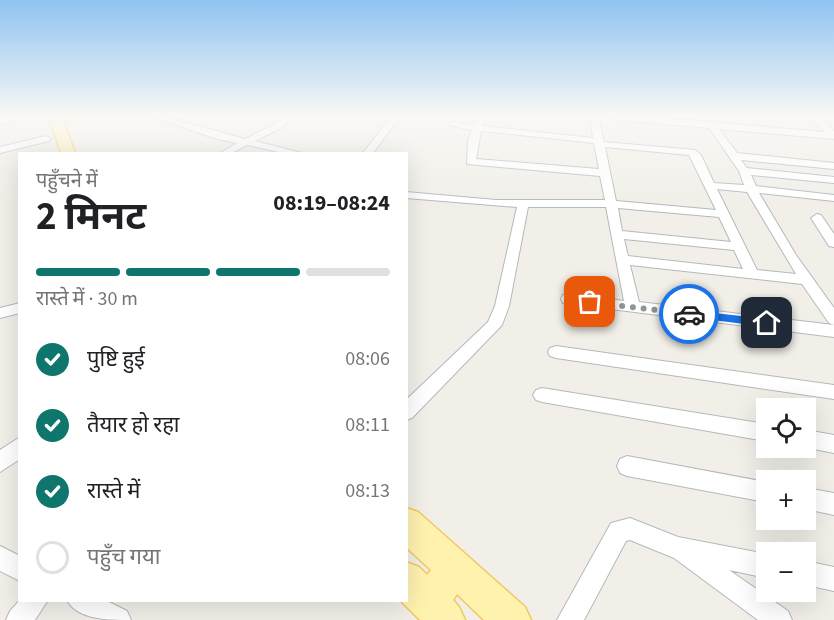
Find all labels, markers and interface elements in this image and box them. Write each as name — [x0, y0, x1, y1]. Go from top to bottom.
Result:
text: पहुँचने में — [36, 167, 98, 195]
text: 08:19–08:24 — [273, 187, 390, 219]
text: 2 मिनट — [36, 189, 146, 245]
pin — [564, 276, 615, 327]
courier — [659, 284, 719, 344]
text: रास्ते में · 30 m — [36, 285, 138, 313]
icon: bag — [573, 285, 606, 318]
pin — [741, 297, 792, 348]
icon: car — [673, 298, 706, 331]
icon: home — [750, 306, 783, 339]
icon: check — [36, 343, 69, 376]
text: पुष्टि हुई — [87, 343, 145, 375]
text: 08:06 — [345, 345, 390, 373]
map controls — [756, 398, 816, 602]
button: locate — [756, 398, 816, 458]
icon: check — [36, 409, 69, 442]
text: तैयार हो रहा — [87, 409, 180, 441]
text: 08:11 — [345, 411, 390, 439]
button: + — [756, 470, 816, 530]
icon: check — [36, 475, 69, 508]
text: रास्ते में — [87, 475, 140, 507]
text: 08:13 — [345, 477, 390, 505]
text: पहुँच गया — [87, 541, 160, 573]
button: − — [756, 542, 816, 602]

